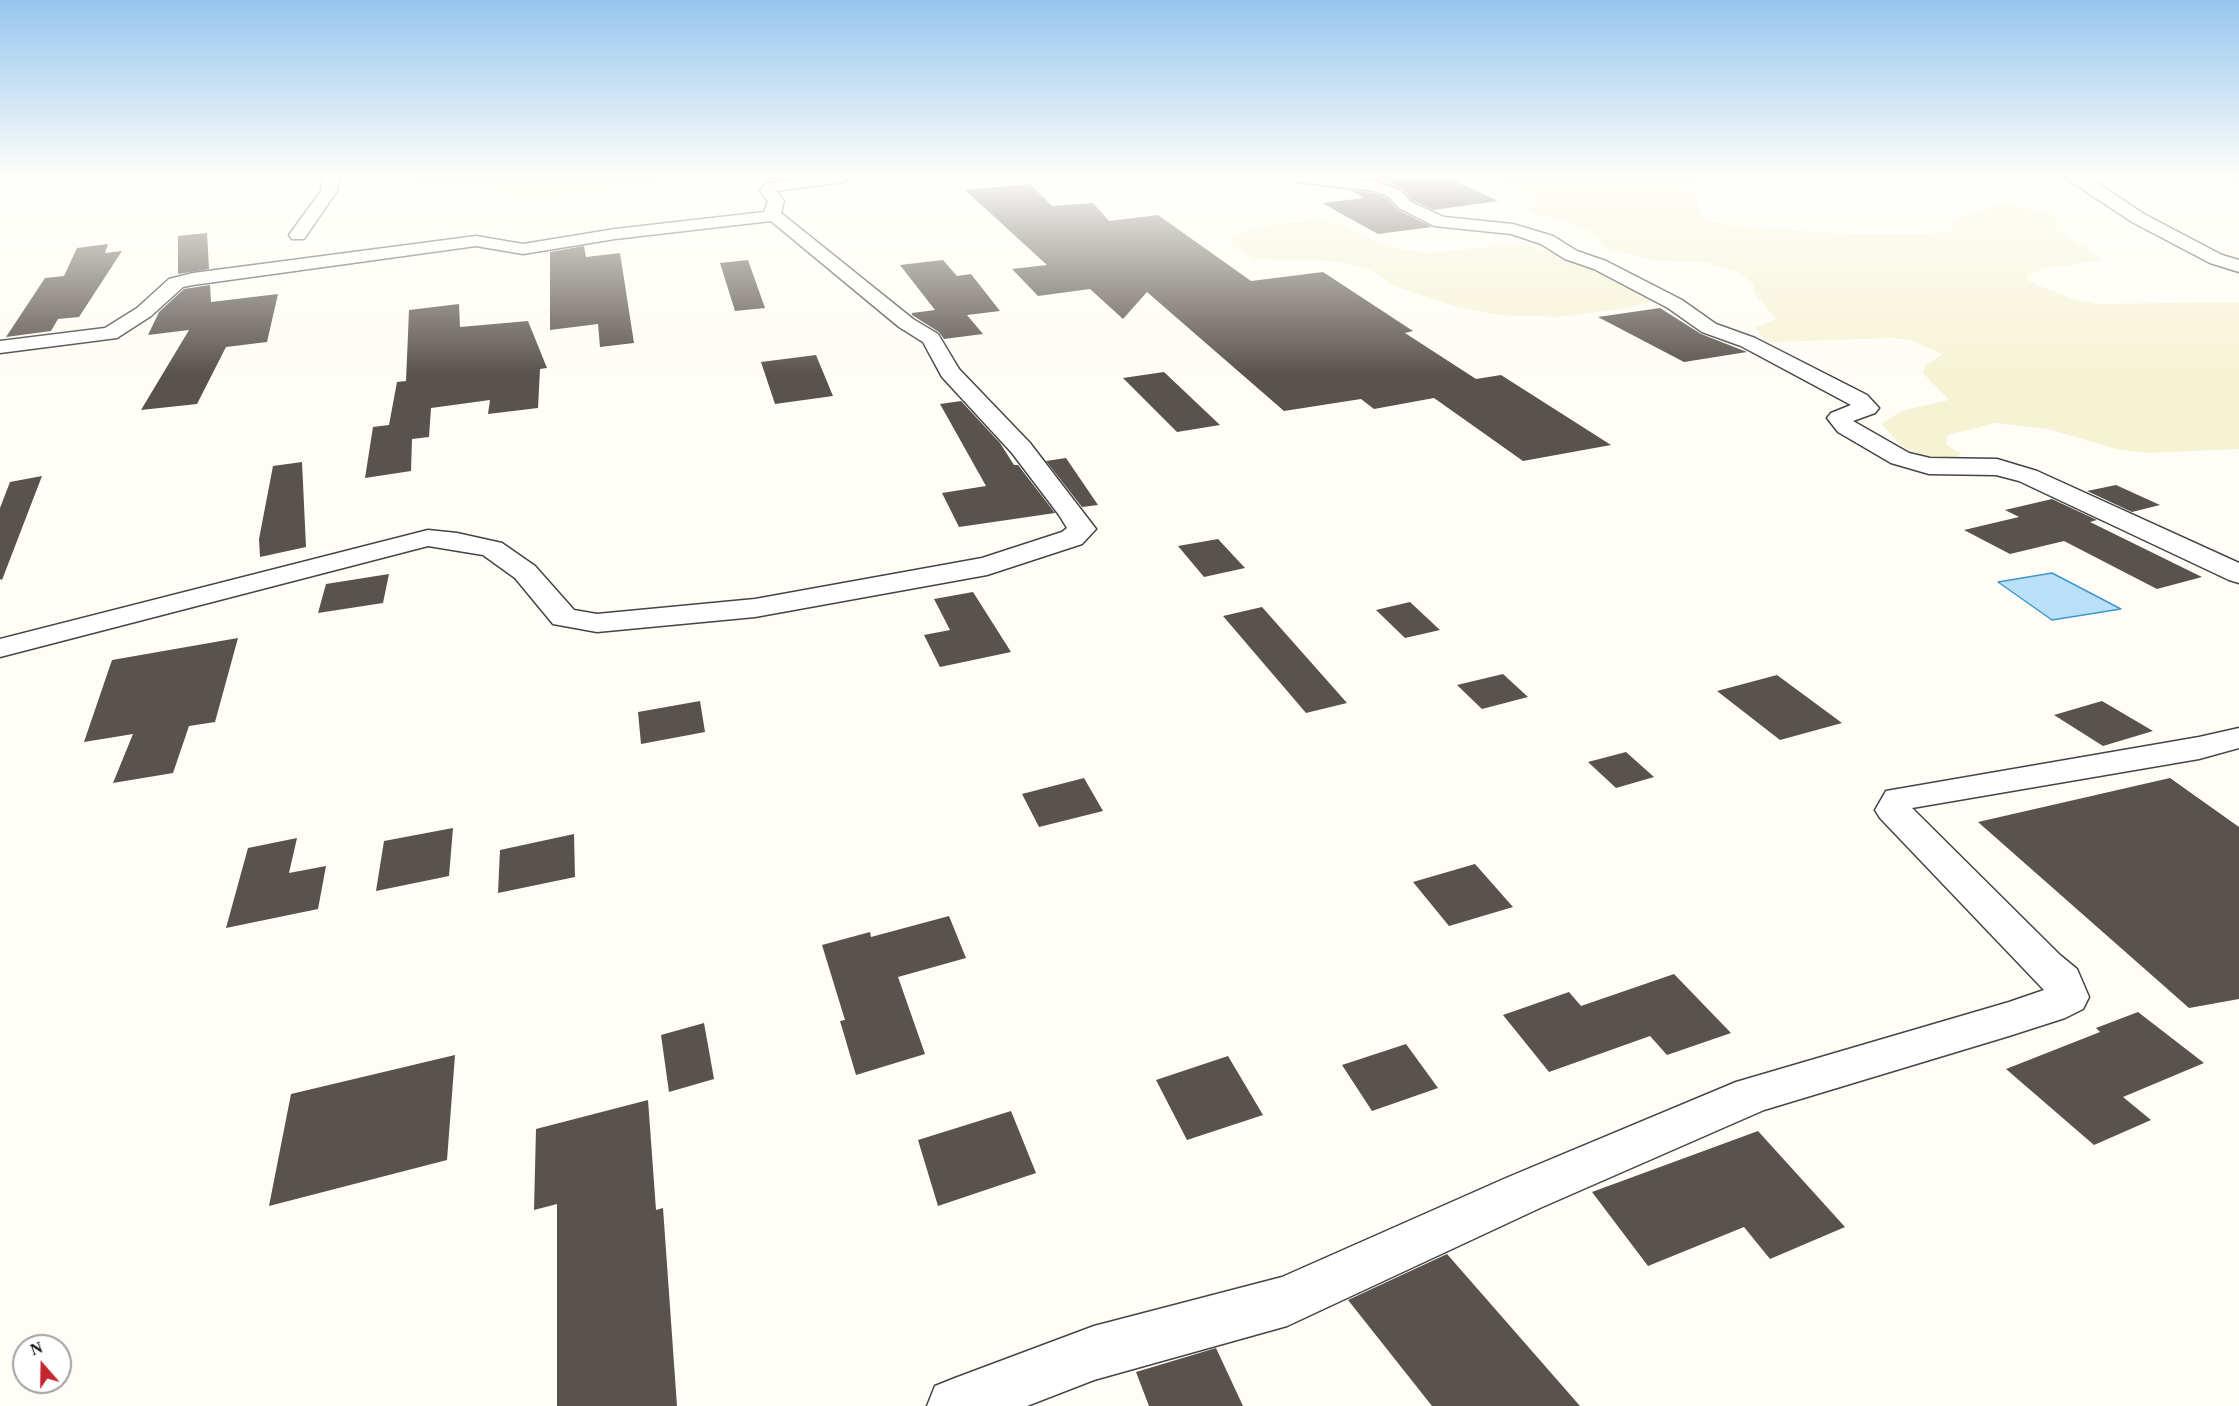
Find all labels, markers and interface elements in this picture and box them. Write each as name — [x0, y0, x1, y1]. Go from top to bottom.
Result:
north arrow — [12, 1334, 72, 1394]
text: N — [28, 1339, 45, 1358]

